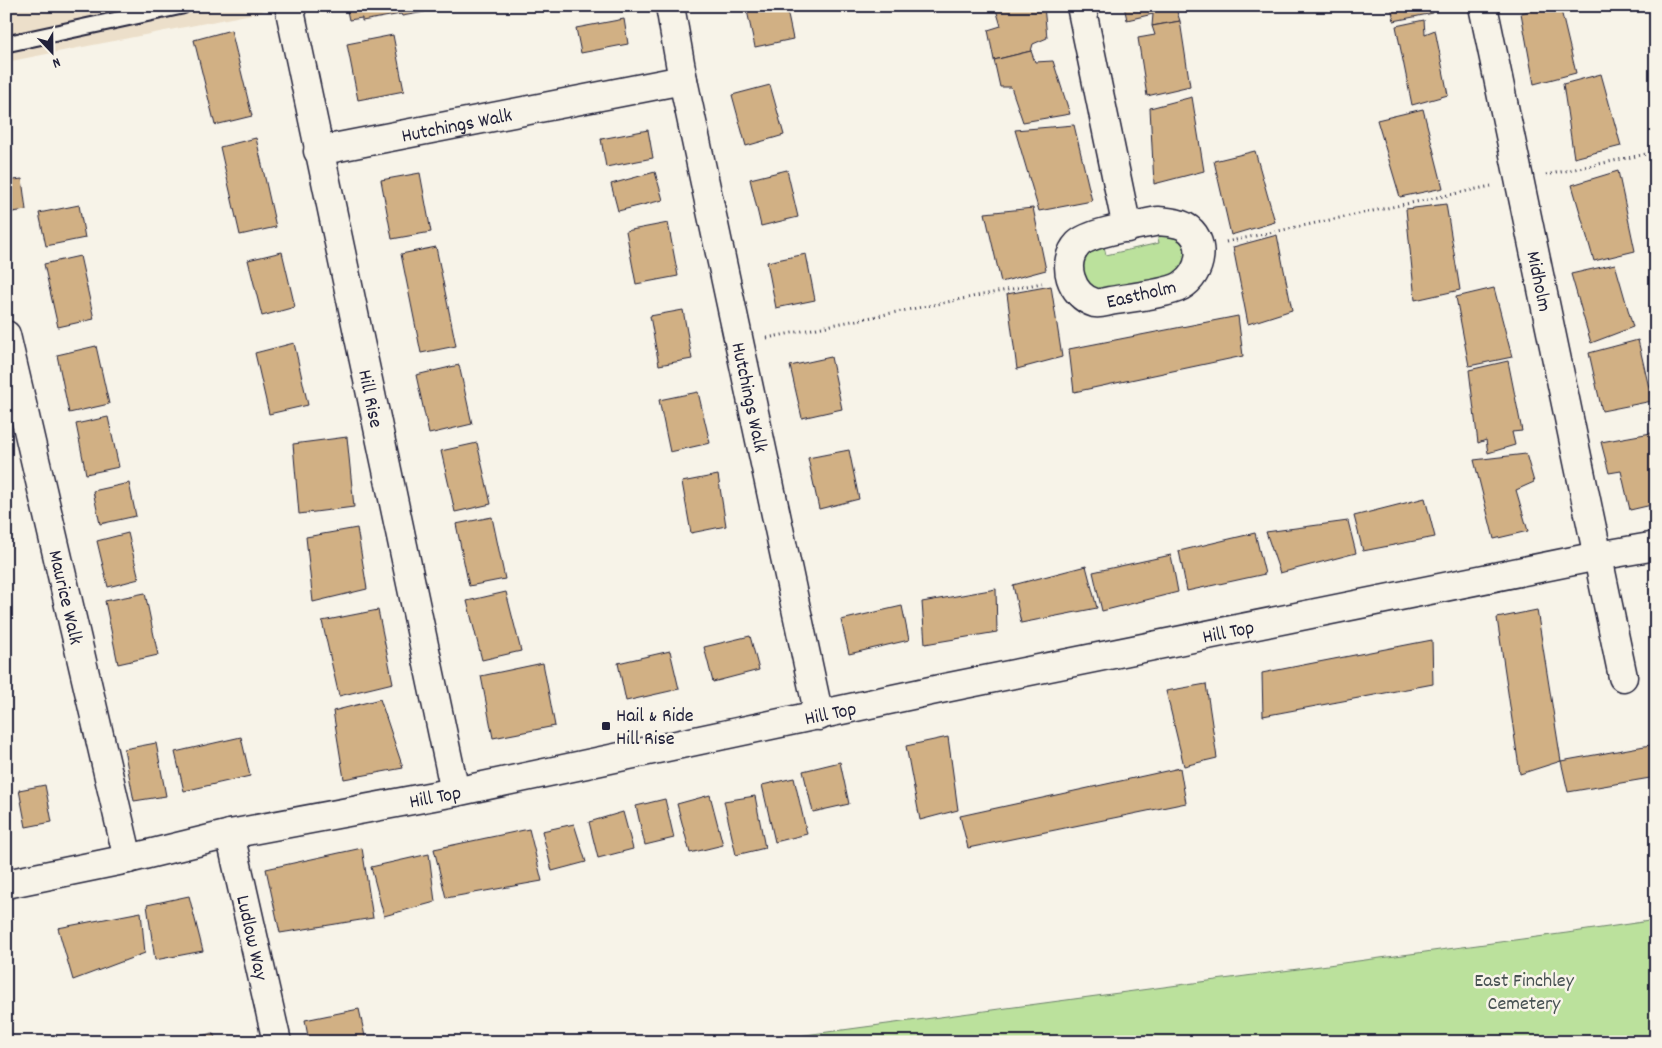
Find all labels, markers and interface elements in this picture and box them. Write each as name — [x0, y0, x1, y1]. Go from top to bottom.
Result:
north arrow — [28, 28, 78, 78]
text: N — [49, 52, 63, 73]
street label: Hutchings Walk — [399, 103, 515, 151]
street label: Midholm — [1517, 249, 1557, 315]
street label: Eastholm — [1104, 274, 1179, 318]
street label: Hutchings Walk — [722, 340, 773, 455]
street label: Hill Rise — [349, 367, 389, 431]
street label: Maurice Walk — [40, 548, 89, 648]
street label: Hill Top — [1200, 615, 1257, 653]
street label: Hill Top — [802, 696, 859, 734]
place label: Hail & Ride Hill Rise — [616, 703, 694, 754]
marker: Hail & Ride Hill Rise — [600, 720, 612, 732]
street label: Hill Top — [407, 780, 464, 817]
street label: Ludlow Way — [227, 893, 274, 984]
park label: East Finchley Cemetery — [1474, 968, 1575, 1019]

